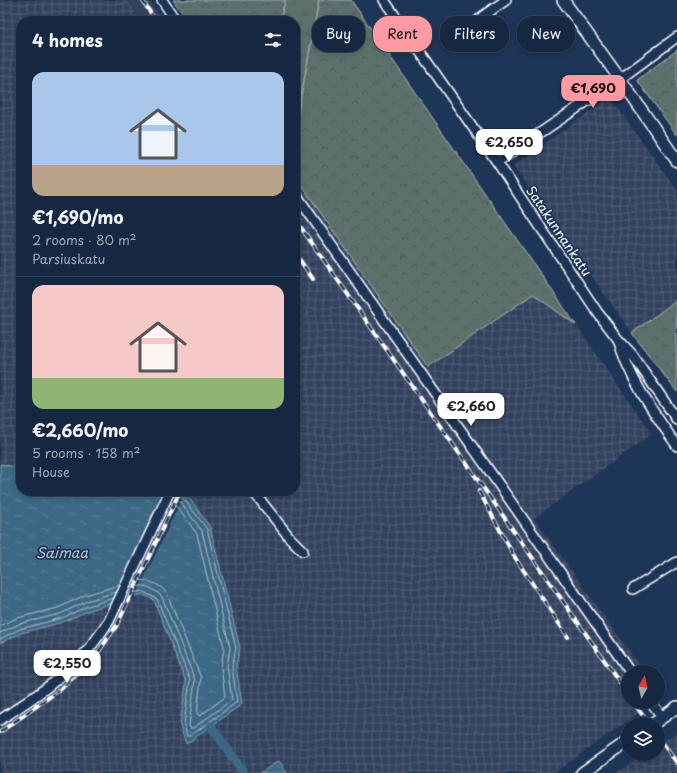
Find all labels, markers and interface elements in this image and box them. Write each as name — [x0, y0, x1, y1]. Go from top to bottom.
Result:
chip: Buy — [312, 16, 365, 52]
chip: Rent — [373, 16, 432, 52]
chip: Filters — [440, 16, 509, 52]
chip: New — [517, 16, 575, 52]
text: 4 homes — [32, 27, 103, 53]
icon: filters — [262, 29, 284, 51]
pin: €1,690 — [560, 75, 626, 109]
text: €1,690 — [570, 78, 616, 97]
icon: home — [122, 98, 194, 170]
pin: €2,650 — [476, 129, 542, 163]
text: €2,650 — [485, 132, 533, 151]
street label: Satakunnankatu — [522, 182, 597, 280]
text: €1,690/mo — [32, 204, 123, 230]
text: 2 rooms · 80 m² — [32, 230, 137, 249]
text: Parsiuskatu — [32, 249, 105, 268]
icon: home — [122, 311, 194, 383]
pin: €2,660 — [438, 393, 504, 427]
text: €2,660 — [446, 396, 496, 415]
text: €2,660/mo — [32, 417, 128, 443]
text: 5 rooms · 158 m² — [32, 443, 140, 462]
text: House — [32, 462, 70, 481]
water label: Saimaa — [36, 542, 89, 563]
pin: €2,550 — [34, 650, 100, 684]
text: €2,550 — [43, 653, 91, 672]
north arrow — [621, 665, 665, 709]
map controls — [621, 665, 665, 761]
button: layers — [621, 717, 665, 761]

